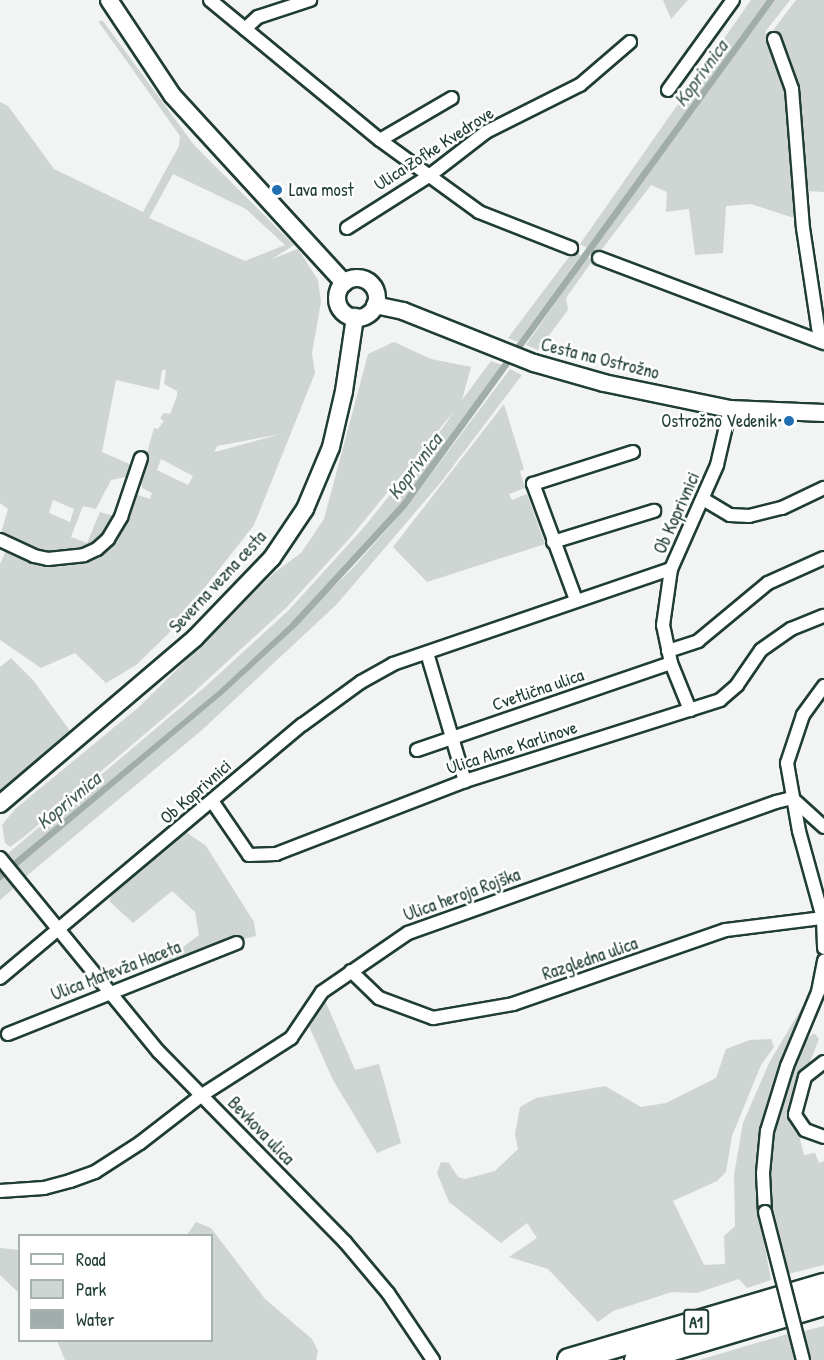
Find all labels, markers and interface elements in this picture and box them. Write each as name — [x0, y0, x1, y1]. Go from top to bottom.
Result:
water label: Koprivnica — [668, 35, 732, 111]
street label: Ulica Zofke Kvedrove — [370, 102, 498, 196]
place label: Lava most — [289, 179, 354, 201]
marker: Lava most — [270, 183, 284, 197]
street label: Cesta na Ostrožno — [539, 334, 661, 384]
place label: Ostrožno Vedenik — [661, 410, 777, 432]
marker: Ostrožno Vedenik — [782, 414, 796, 428]
water label: Koprivnica — [381, 428, 447, 504]
street label: Ob Koprivnici — [649, 469, 705, 557]
street label: Severna vezna cesta — [165, 526, 271, 638]
street label: Cvetlična ulica — [489, 664, 587, 716]
street label: Ulica Alme Karlinove — [444, 717, 580, 779]
street label: Ob Koprivnici — [156, 755, 236, 829]
water label: Koprivnica — [31, 766, 105, 834]
street label: Ulica heroja Rojška — [401, 864, 523, 926]
street label: Razgledna ulica — [540, 933, 640, 985]
street label: Ulica Matevža Haceta — [48, 936, 184, 1006]
street label: Bevkova ulica — [223, 1092, 299, 1170]
legend — [18, 1234, 213, 1342]
text: Road — [76, 1247, 106, 1272]
text: Park — [76, 1277, 106, 1302]
text: Water — [76, 1307, 114, 1332]
road number: A1 — [682, 1309, 710, 1335]

